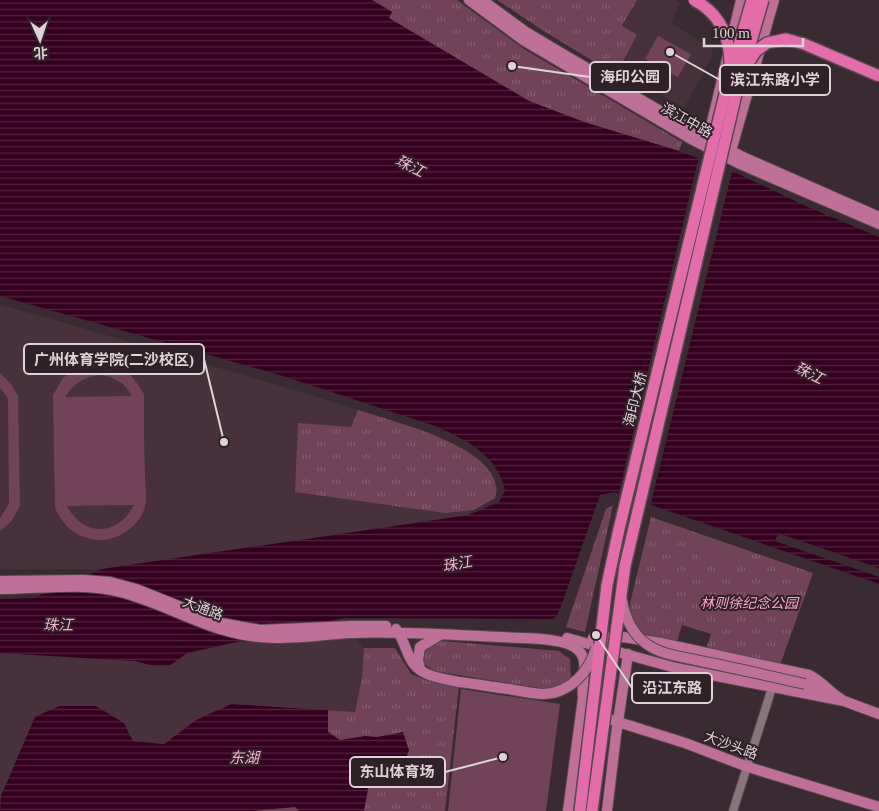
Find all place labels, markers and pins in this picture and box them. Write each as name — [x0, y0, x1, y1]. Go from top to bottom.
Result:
callout: 海印公园 — [590, 62, 670, 92]
callout: 滨江东路小学 — [720, 65, 830, 95]
callout: 广州体育学院(二沙校区) — [24, 344, 204, 374]
callout: 沿江东路 — [632, 673, 712, 703]
callout: 东山体育场 — [350, 757, 445, 787]

